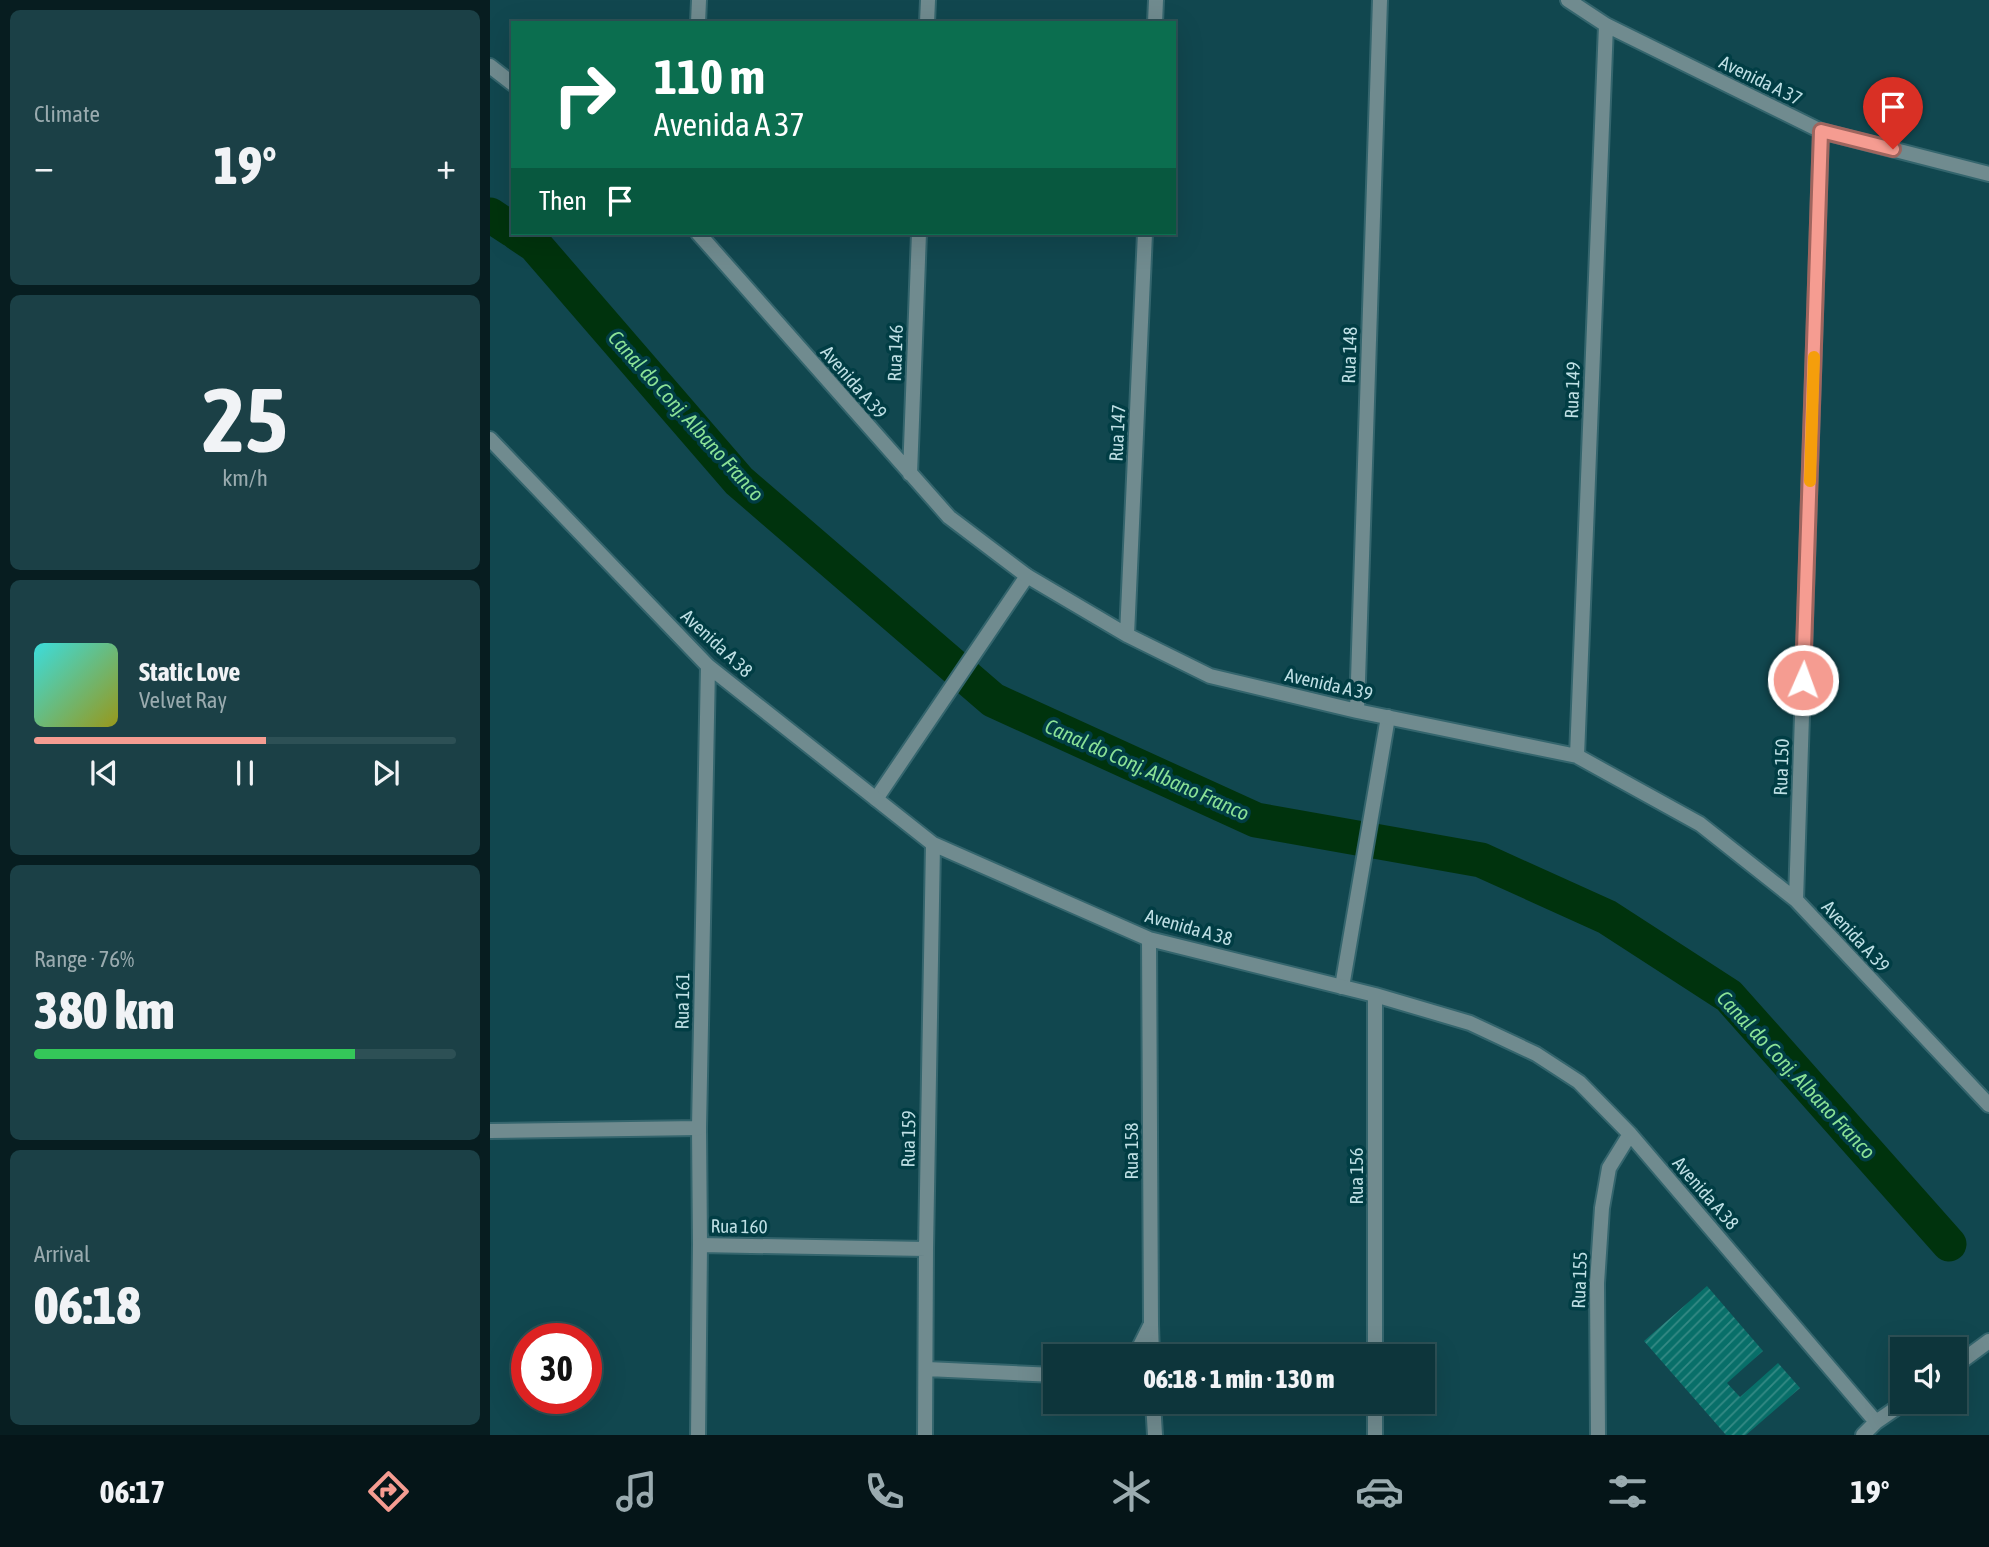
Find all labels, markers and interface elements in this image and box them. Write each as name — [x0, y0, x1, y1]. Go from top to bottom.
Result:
text: 110 m — [654, 48, 765, 104]
icon: right — [539, 49, 630, 140]
street label: Avenida A 37 — [1716, 51, 1806, 109]
pin — [1863, 77, 1923, 149]
icon: arrive — [1874, 88, 1912, 126]
text: Climate — [34, 101, 100, 127]
text: Avenida A 37 — [654, 106, 805, 143]
text: 19° — [213, 135, 277, 195]
text: − — [34, 144, 54, 187]
text: + — [436, 144, 456, 187]
icon: arrive — [601, 182, 639, 220]
text: Then — [539, 186, 587, 216]
street label: Rua 146 — [883, 324, 907, 382]
water label: Canal do Conj. Albano Franco — [604, 325, 770, 506]
street label: Rua 148 — [1337, 326, 1361, 384]
street label: Avenida A 39 — [816, 341, 892, 423]
street label: Rua 149 — [1560, 361, 1584, 419]
text: 25 — [202, 367, 288, 471]
street label: Rua 147 — [1105, 404, 1129, 462]
text: km/h — [222, 465, 268, 491]
street label: Avenida A 38 — [677, 604, 757, 682]
position arrow — [1766, 643, 1840, 717]
text: Static Love — [139, 657, 240, 687]
street label: Avenida A 39 — [1283, 663, 1375, 705]
text: Velvet Ray — [139, 687, 227, 713]
water label: Canal do Conj. Albano Franco — [1042, 713, 1253, 825]
street label: Rua 150 — [1769, 738, 1793, 796]
icon: previous — [85, 754, 123, 792]
icon: pause — [226, 754, 264, 792]
icon: next — [367, 754, 405, 792]
street label: Avenida A 39 — [1817, 896, 1895, 976]
street label: Avenida A 38 — [1143, 904, 1235, 950]
text: Range · 76% — [34, 946, 134, 972]
street label: Rua 161 — [671, 972, 693, 1030]
text: 380 km — [34, 980, 175, 1040]
water label: Canal do Conj. Albano Franco — [1713, 985, 1881, 1163]
street label: Rua 159 — [897, 1110, 919, 1168]
street label: Rua 158 — [1120, 1122, 1142, 1179]
street label: Rua 156 — [1345, 1147, 1367, 1204]
street label: Avenida A 38 — [1668, 1152, 1744, 1234]
street label: Rua 160 — [710, 1215, 768, 1237]
text: Arrival — [34, 1241, 90, 1267]
street label: Rua 155 — [1567, 1251, 1591, 1309]
text: 06:18 — [34, 1275, 141, 1335]
speed limit sign: 30 — [511, 1323, 602, 1414]
map controls — [1890, 1337, 1967, 1414]
button: sound — [1890, 1337, 1967, 1414]
text: 06:18 · 1 min · 130 m — [1144, 1364, 1334, 1394]
icon: directions — [364, 1467, 413, 1516]
icon: music — [612, 1467, 661, 1516]
icon: phone — [860, 1467, 909, 1516]
icon: climate — [1107, 1467, 1156, 1516]
icon: car — [1355, 1467, 1404, 1516]
icon: filters — [1603, 1467, 1652, 1516]
text: 06:17 — [99, 1473, 165, 1510]
text: 19° — [1851, 1473, 1890, 1510]

